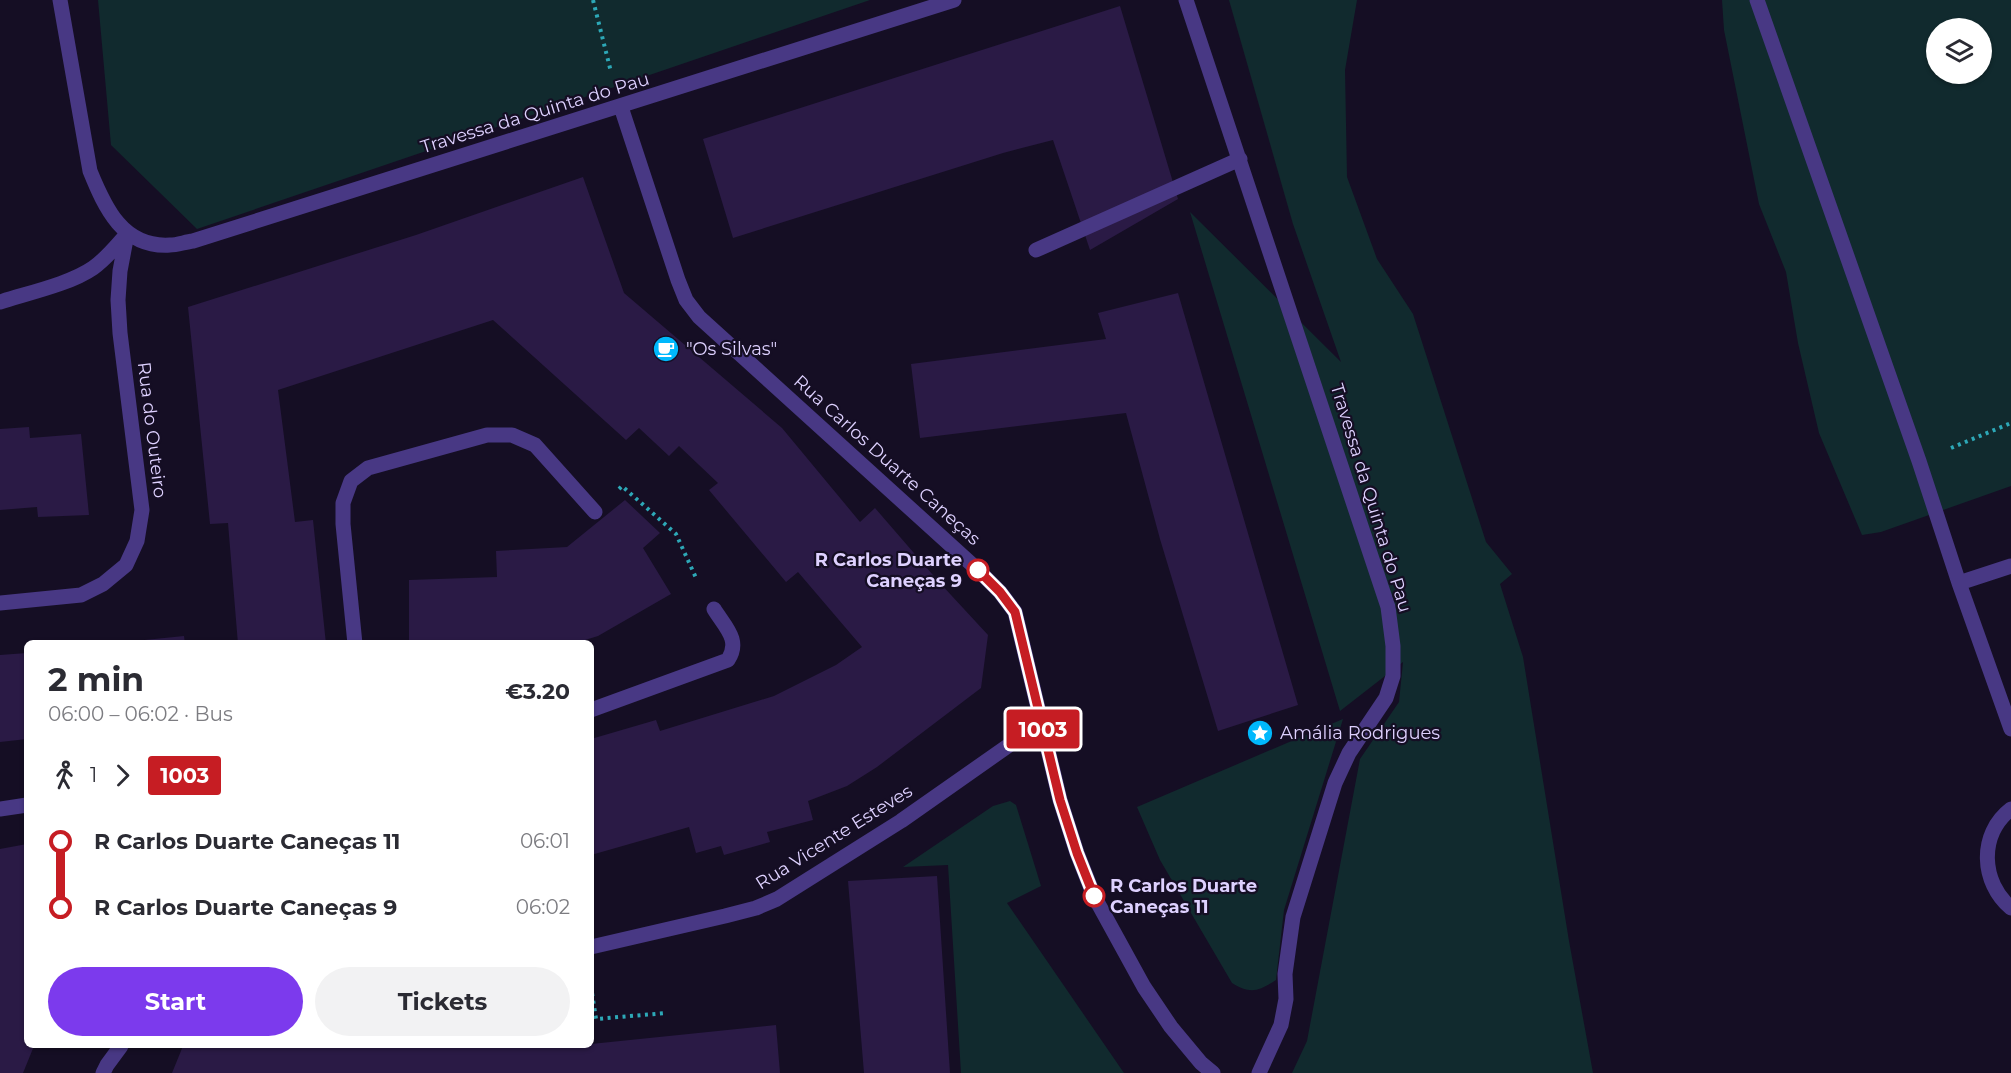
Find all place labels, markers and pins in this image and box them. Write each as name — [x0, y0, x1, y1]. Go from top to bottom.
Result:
cafe icon: "Os Silvas" — [651, 334, 681, 364]
place label: "Os Silvas" — [686, 338, 777, 360]
place label: R Carlos Duarte Caneças 9 — [815, 549, 962, 592]
marker: R Carlos Duarte Caneças 9 — [967, 559, 989, 581]
place icon: Amália Rodrigues — [1245, 718, 1275, 748]
place label: Amália Rodrigues — [1280, 722, 1440, 744]
place label: R Carlos Duarte Caneças 11 — [1110, 875, 1257, 918]
marker: R Carlos Duarte Caneças 11 — [1083, 885, 1105, 907]

